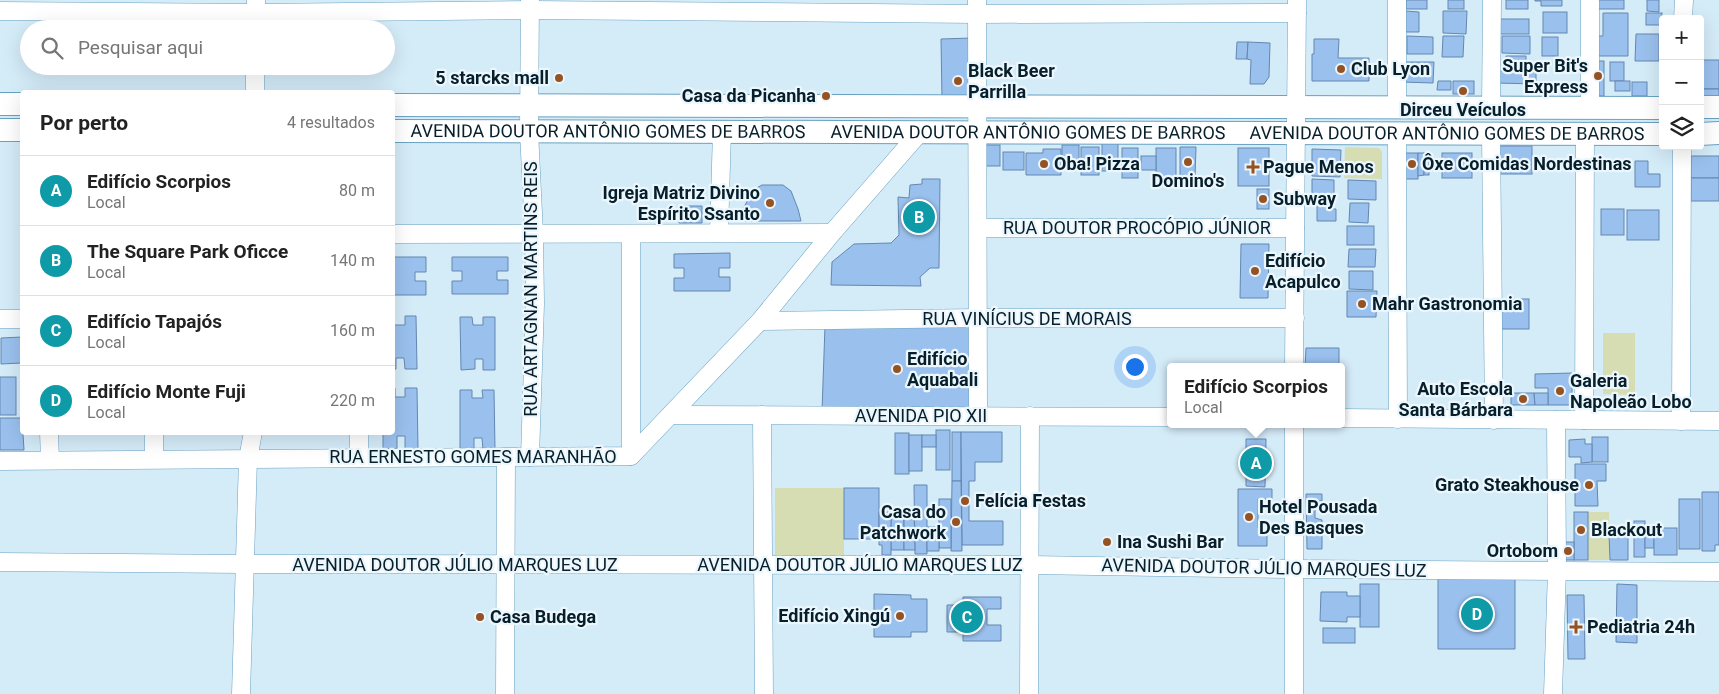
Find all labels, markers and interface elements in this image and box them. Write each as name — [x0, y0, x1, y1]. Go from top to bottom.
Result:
map controls — [1659, 15, 1704, 150]
button: + — [1659, 15, 1704, 60]
search box — [20, 20, 395, 75]
icon: search — [38, 34, 66, 62]
text: Pesquisar aqui — [78, 36, 203, 59]
place label: Super Bit's Express — [1502, 55, 1588, 97]
place label: Club Lyon — [1351, 58, 1430, 79]
place label: Black Beer Parrilla — [968, 60, 1055, 102]
button: − — [1659, 60, 1704, 105]
marker: Club Lyon — [1335, 63, 1347, 75]
place label: 5 starcks mall — [435, 67, 549, 88]
marker: Super Bit's Express — [1592, 70, 1604, 82]
marker: 5 starcks mall — [553, 72, 565, 84]
marker: Black Beer Parrilla — [952, 75, 964, 87]
place label: Casa da Picanha — [682, 85, 816, 106]
marker: Dirceu Veículos — [1457, 85, 1469, 97]
marker: Casa da Picanha — [820, 90, 832, 102]
place label: Dirceu Veículos — [1400, 99, 1526, 120]
button: layers — [1659, 105, 1704, 150]
text: Por perto — [40, 111, 128, 135]
text: 4 resultados — [287, 113, 375, 132]
street label: AVENIDA DOUTOR ANTÔNIO GOMES DE BARROS — [410, 120, 806, 142]
street label: AVENIDA DOUTOR ANTÔNIO GOMES DE BARROS — [830, 121, 1226, 143]
street label: AVENIDA DOUTOR ANTÔNIO GOMES DE BARROS — [1249, 122, 1645, 144]
place label: Oba! Pizza — [1054, 153, 1140, 174]
place label: Ôxe Comidas Nordestinas — [1422, 153, 1632, 174]
marker: Domino's — [1182, 156, 1194, 168]
place label: Pague Menos — [1263, 156, 1374, 177]
marker: Oba! Pizza — [1038, 158, 1050, 170]
marker: Ôxe Comidas Nordestinas — [1406, 158, 1418, 170]
street label: RUA ARTAGNAN MARTINS REIS — [520, 161, 541, 417]
marker: Pague Menos — [1247, 161, 1259, 173]
text: Edifício Scorpios — [87, 170, 231, 193]
place label: Domino's — [1152, 170, 1224, 191]
text: A — [51, 181, 61, 200]
text: 80 m — [339, 181, 375, 200]
place label: Igreja Matriz Divino Espírito Ssanto — [602, 182, 760, 224]
place label: Subway — [1273, 188, 1337, 209]
text: Local — [87, 193, 126, 212]
marker: Subway — [1257, 193, 1269, 205]
marker: Igreja Matriz Divino Espírito Ssanto — [764, 197, 776, 209]
pin: B — [903, 198, 935, 236]
street label: RUA DOUTOR PROCÓPIO JÚNIOR — [1003, 217, 1271, 238]
text: The Square Park Oficce — [87, 240, 288, 263]
place label: Edifício Acapulco — [1265, 250, 1341, 292]
text: B — [51, 251, 61, 270]
text: 140 m — [330, 251, 375, 270]
text: Local — [87, 263, 126, 282]
marker: Edifício Acapulco — [1249, 265, 1261, 277]
place label: Mahr Gastronomia — [1372, 293, 1523, 314]
marker: Mahr Gastronomia — [1356, 298, 1368, 310]
street label: RUA VINÍCIUS DE MORAIS — [922, 308, 1132, 329]
text: Edifício Tapajós — [87, 310, 222, 333]
text: C — [51, 321, 61, 340]
text: 160 m — [330, 321, 375, 340]
text: Local — [87, 333, 126, 352]
place label: Edifício Aquabali — [907, 348, 978, 390]
your location — [1122, 354, 1148, 380]
marker: Edifício Aquabali — [891, 363, 903, 375]
popup — [1167, 363, 1345, 428]
place label: Galeria Napoleão Lobo — [1570, 370, 1692, 412]
text: Edifício Scorpios — [1184, 375, 1328, 398]
place label: Auto Escola Santa Bárbara — [1399, 378, 1513, 420]
text: Edifício Monte Fuji — [87, 380, 246, 403]
marker: Galeria Napoleão Lobo — [1554, 385, 1566, 397]
text: D — [51, 391, 61, 410]
text: 220 m — [330, 391, 375, 410]
marker: Auto Escola Santa Bárbara — [1517, 393, 1529, 405]
text: Local — [1184, 398, 1223, 417]
text: Local — [87, 403, 126, 422]
street label: AVENIDA PIO XII — [855, 405, 987, 426]
pin: A — [1240, 444, 1272, 482]
street label: RUA ERNESTO GOMES MARANHÃO — [329, 446, 617, 467]
place label: Grato Steakhouse — [1435, 474, 1579, 495]
marker: Grato Steakhouse — [1583, 479, 1595, 491]
place label: Felícia Festas — [975, 490, 1086, 511]
marker: Felícia Festas — [959, 495, 971, 507]
place label: Hotel Pousada Des Basques — [1259, 496, 1378, 538]
place label: Casa do Patchwork — [860, 501, 946, 543]
marker: Hotel Pousada Des Basques — [1243, 511, 1255, 523]
marker: Casa do Patchwork — [950, 516, 962, 528]
place label: Blackout — [1591, 519, 1662, 540]
marker: Blackout — [1575, 524, 1587, 536]
place label: Ina Sushi Bar — [1117, 531, 1224, 552]
marker: Ina Sushi Bar — [1101, 536, 1113, 548]
place label: Ortobom — [1487, 540, 1558, 561]
marker: Ortobom — [1562, 545, 1574, 557]
street label: AVENIDA DOUTOR JÚLIO MARQUES LUZ — [292, 554, 618, 575]
street label: AVENIDA DOUTOR JÚLIO MARQUES LUZ — [697, 554, 1023, 575]
street label: AVENIDA DOUTOR JÚLIO MARQUES LUZ — [1101, 554, 1427, 581]
pin: D — [1461, 595, 1493, 633]
pin: C — [951, 598, 983, 636]
place label: Edifício Xingú — [778, 605, 890, 626]
place label: Casa Budega — [490, 606, 596, 627]
marker: Edifício Xingú — [894, 610, 906, 622]
marker: Casa Budega — [474, 611, 486, 623]
place label: Pediatria 24h — [1587, 616, 1695, 637]
marker: Pediatria 24h — [1569, 620, 1583, 634]

